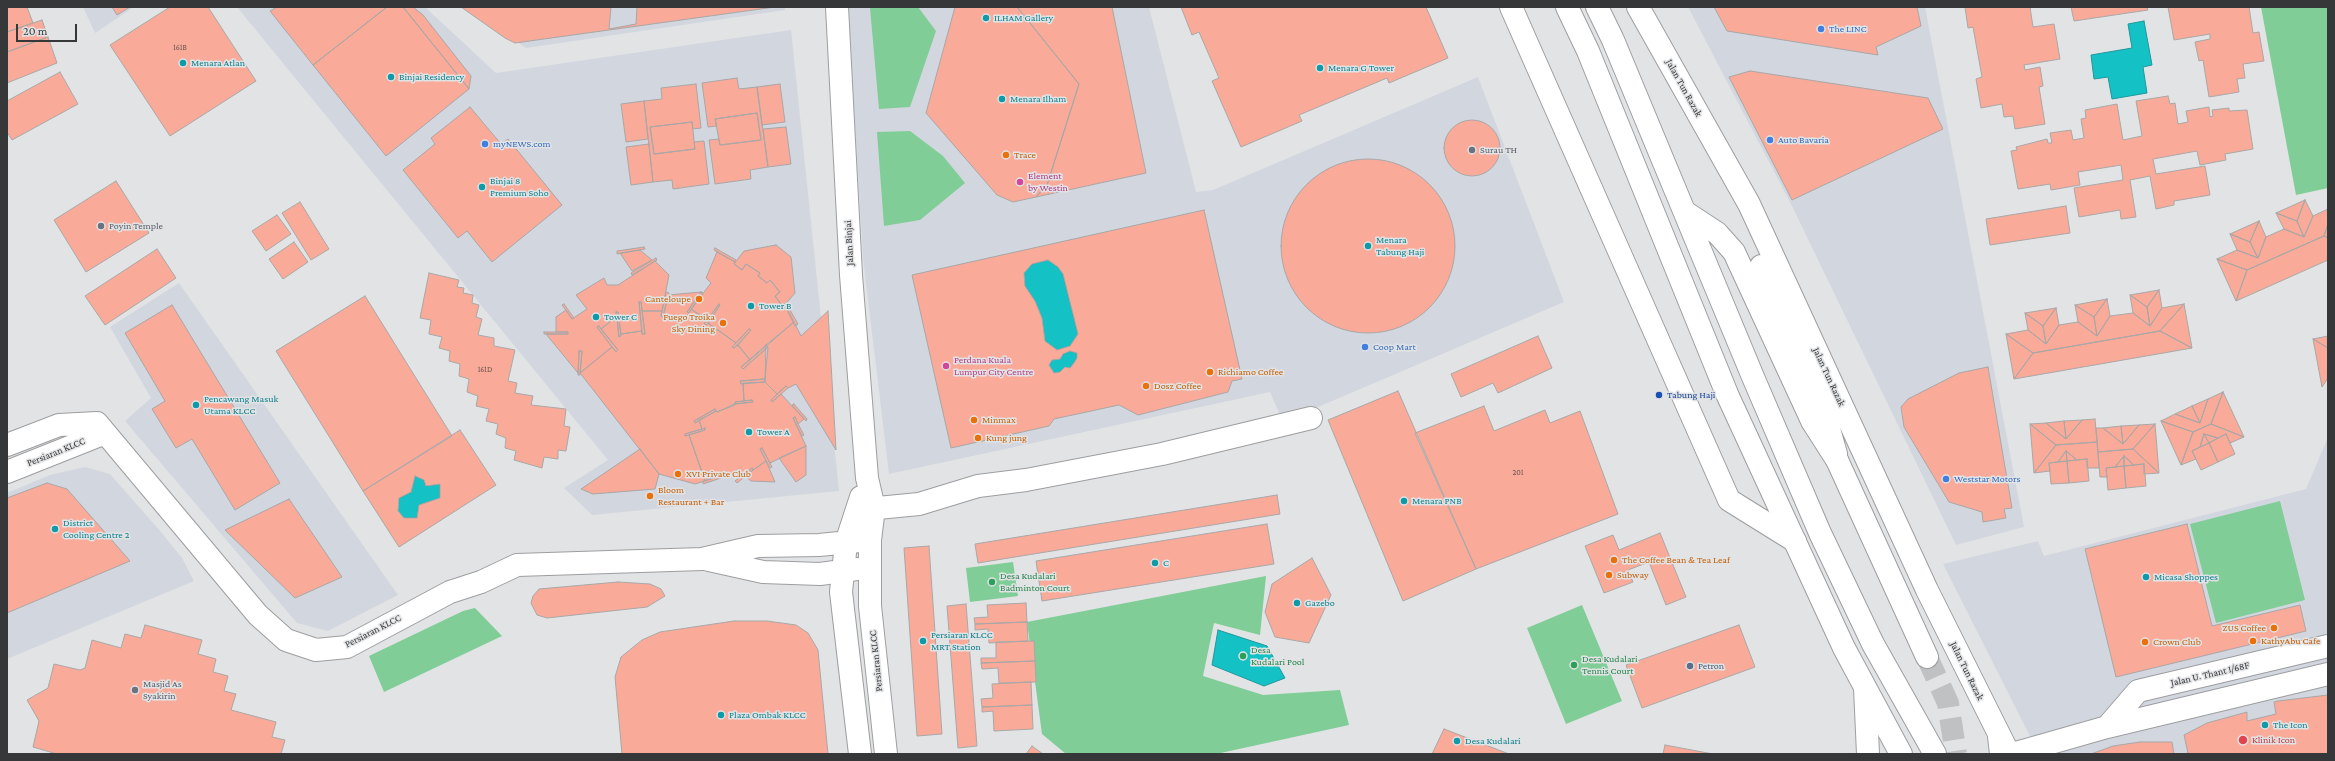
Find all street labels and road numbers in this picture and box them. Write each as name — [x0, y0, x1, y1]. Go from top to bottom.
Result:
street label: Jalan Tun Razak — [1663, 57, 1705, 119]
street label: Jalan Binjai — [842, 220, 856, 266]
street label: Jalan Tun Razak — [1810, 346, 1848, 408]
street label: Persiaran KLCC — [25, 435, 87, 469]
street label: Persiaran KLCC — [343, 612, 403, 650]
street label: Persiaran KLCC — [867, 630, 885, 692]
street label: Jalan Tun Razak — [1948, 640, 1986, 702]
street label: Jalan U. Thant 1/68F — [2170, 659, 2250, 689]

